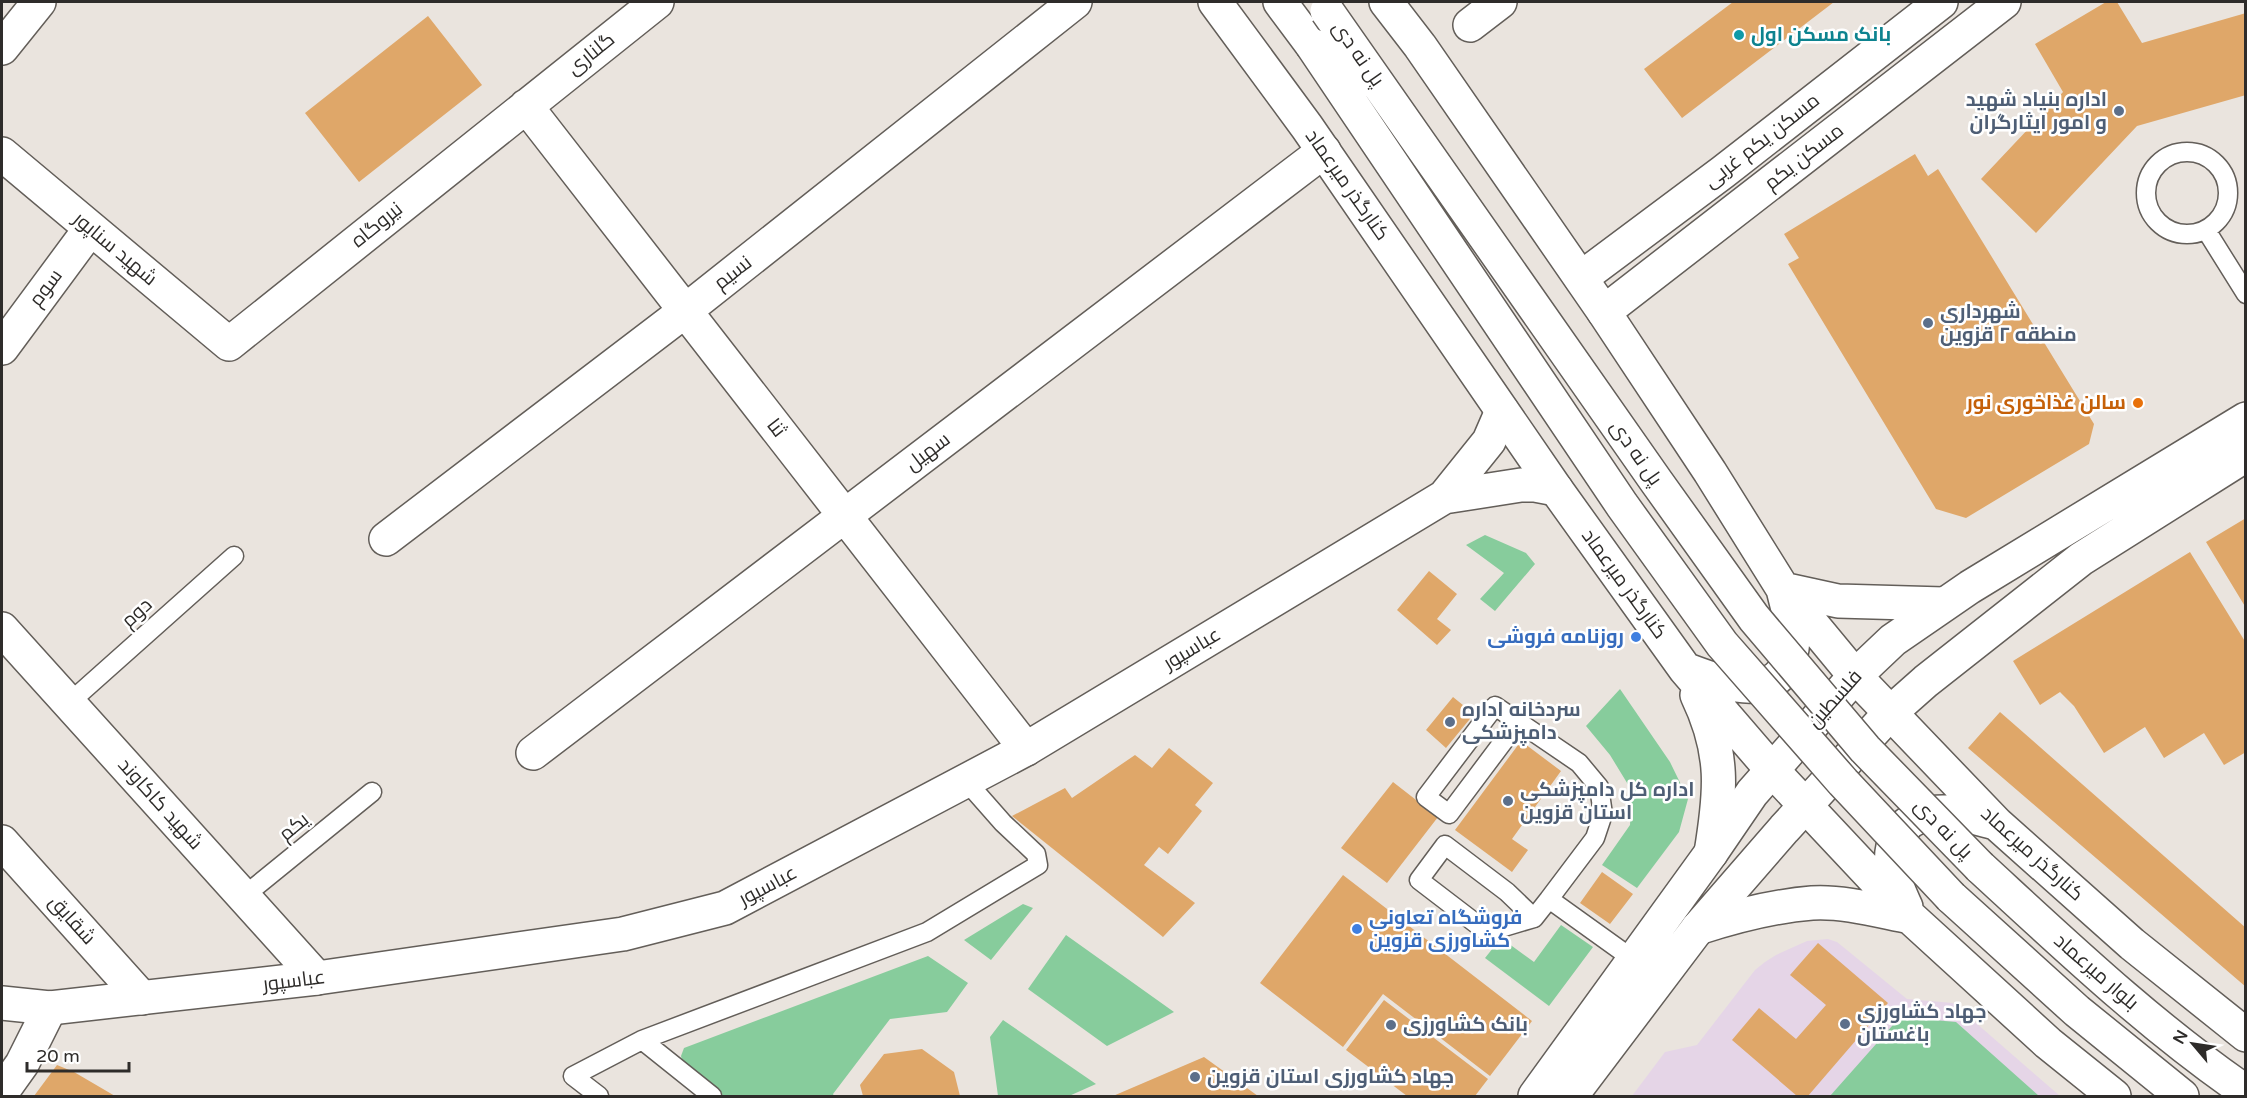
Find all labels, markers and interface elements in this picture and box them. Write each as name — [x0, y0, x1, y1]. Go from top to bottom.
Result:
street label: پل نه دی — [1327, 17, 1389, 92]
place label: بانک مسکن اول — [1751, 23, 1891, 47]
street label: گلناری — [562, 27, 620, 81]
marker: بانک مسکن اول — [1732, 28, 1746, 42]
street label: مسکن یکم غربی — [1699, 88, 1825, 194]
place label: اداره بنیاد شهید و امور ایثارگران — [1966, 88, 2107, 135]
marker: اداره بنیاد شهید و امور ایثارگران — [2112, 104, 2126, 118]
street label: مسکن یکم — [1760, 119, 1848, 195]
street label: کنارگذر میرعماد — [1300, 125, 1394, 245]
street label: نیروگاه — [346, 197, 408, 253]
street label: شهید سناپور — [67, 206, 162, 291]
street label: نسیم — [709, 251, 757, 296]
street label: سوم — [24, 265, 69, 312]
place label: شهرداری منطقه ۲ قزوین — [1940, 300, 2077, 347]
marker: شهرداری منطقه ۲ قزوین — [1921, 316, 1935, 330]
place label: سالن غذاخوری نور — [1965, 391, 2126, 415]
marker: سالن غذاخوری نور — [2131, 396, 2145, 410]
street label: ثنا — [761, 414, 791, 443]
street label: پل نه دی — [1605, 416, 1667, 491]
street label: سهیل — [901, 427, 955, 477]
street label: کنارگذر میرعماد — [1576, 524, 1672, 644]
street label: دوم — [117, 593, 158, 634]
street label: عباسپور — [1158, 623, 1225, 676]
place label: روزنامه فروشی — [1487, 625, 1624, 649]
marker: روزنامه فروشی — [1629, 630, 1643, 644]
street label: فلسطین — [1803, 665, 1867, 733]
place label: سردخانه اداره دامپزشکی — [1462, 698, 1581, 746]
marker: سردخانه اداره دامپزشکی — [1443, 715, 1457, 729]
street label: شهید کاکاوند — [113, 753, 207, 855]
place label: اداره کل دامپزشکی استان قزوین — [1520, 778, 1694, 825]
marker: اداره کل دامپزشکی استان قزوین — [1501, 794, 1515, 808]
street label: پل نه دی — [1909, 794, 1978, 864]
street label: کنارگذر میرعماد — [1976, 802, 2088, 906]
street label: یکم — [274, 807, 315, 847]
street label: عباسپور — [734, 861, 801, 912]
street label: شقایق — [44, 890, 100, 950]
place label: فروشگاه تعاونی کشاورزی قزوین — [1369, 906, 1522, 953]
marker: فروشگاه تعاونی کشاورزی قزوین — [1350, 922, 1364, 936]
street label: بلوار میرعماد — [2049, 929, 2143, 1015]
street label: عباسپور — [260, 965, 327, 997]
place label: جهاد کشاورزی باغستان — [1857, 1000, 1987, 1047]
place label: بانک کشاورزی — [1403, 1013, 1528, 1037]
north arrow — [2163, 1014, 2223, 1074]
marker: جهاد کشاورزی باغستان — [1838, 1017, 1852, 1031]
marker: بانک کشاورزی — [1384, 1018, 1398, 1032]
text: N — [2169, 1027, 2193, 1048]
scale bar — [27, 1035, 129, 1073]
text: 20 m — [36, 1045, 80, 1067]
place label: جهاد کشاورزی استان قزوین — [1207, 1065, 1454, 1089]
marker: جهاد کشاورزی استان قزوین — [1188, 1070, 1202, 1084]

